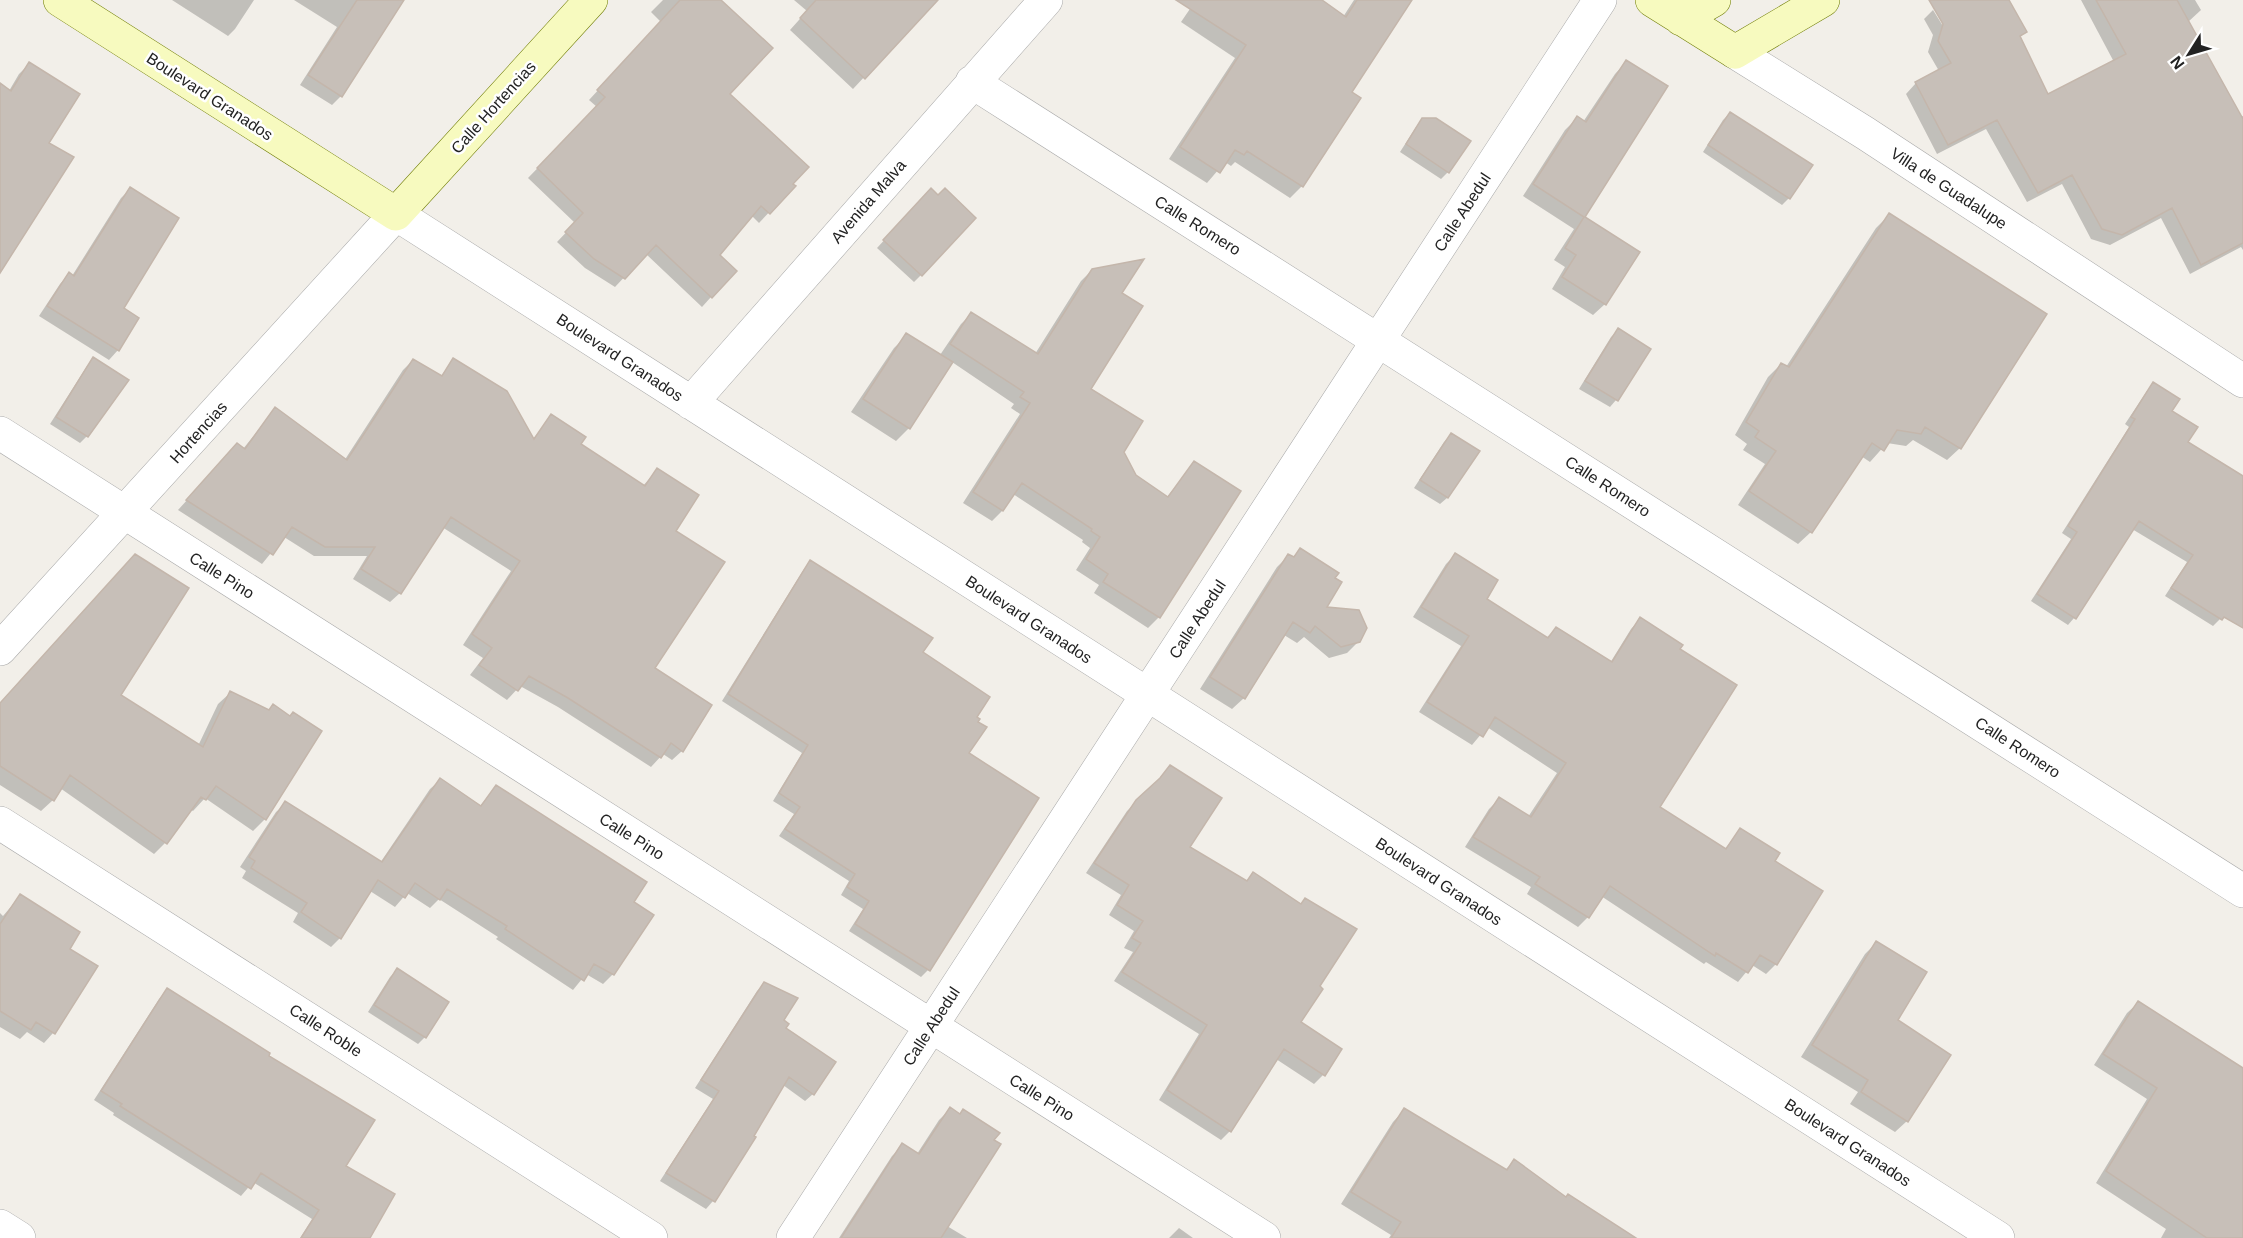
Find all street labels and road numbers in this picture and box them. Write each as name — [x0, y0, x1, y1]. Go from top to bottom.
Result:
street label: Boulevard Granados — [144, 49, 276, 144]
street label: Calle Hortencias — [448, 58, 539, 157]
street label: Villa de Guadalupe — [1888, 145, 2010, 232]
street label: Avenida Malva — [828, 156, 909, 246]
street label: Calle Abedul — [1431, 170, 1494, 255]
street label: Calle Romero — [1152, 192, 1244, 259]
street label: Boulevard Granados — [554, 310, 686, 405]
street label: Hortencias — [166, 398, 230, 466]
street label: Calle Romero — [1562, 453, 1653, 520]
street label: Calle Pino — [186, 549, 257, 602]
street label: Boulevard Granados — [963, 572, 1095, 667]
street label: Calle Abedul — [1166, 577, 1229, 662]
street label: Calle Romero — [1972, 714, 2063, 781]
street label: Calle Pino — [596, 810, 667, 863]
street label: Boulevard Granados — [1373, 834, 1505, 929]
street label: Calle Abedul — [900, 984, 963, 1069]
street label: Calle Roble — [286, 1001, 365, 1060]
street label: Calle Pino — [1006, 1071, 1077, 1124]
street label: Boulevard Granados — [1782, 1095, 1914, 1190]

